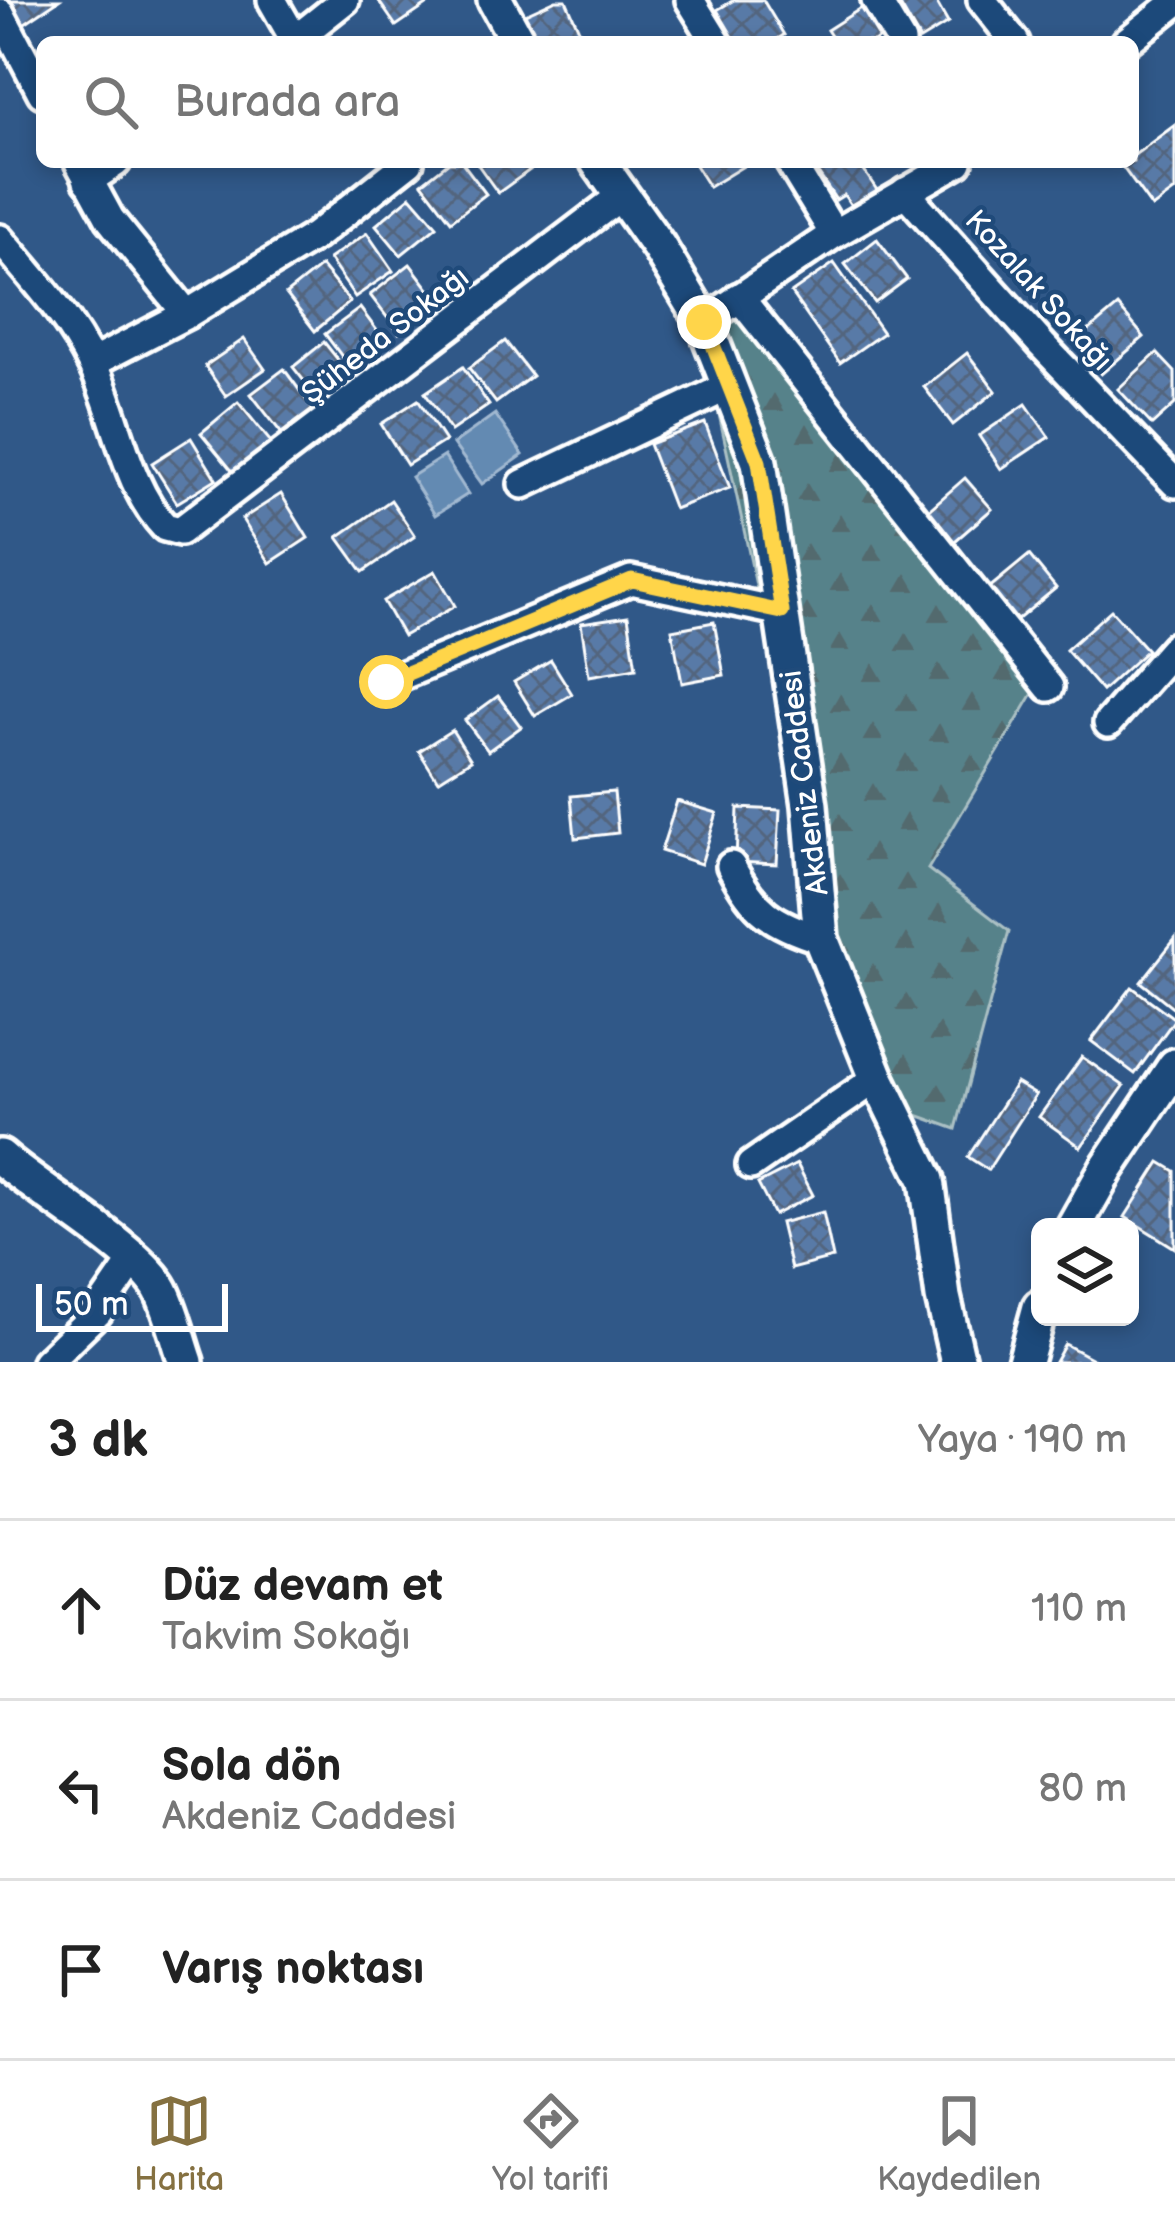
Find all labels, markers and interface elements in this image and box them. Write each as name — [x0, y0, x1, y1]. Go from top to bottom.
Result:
search box — [36, 36, 1139, 168]
icon: search — [78, 69, 144, 135]
text: Burada ara — [174, 75, 400, 130]
street label: Kozalak Sokağı — [957, 203, 1120, 378]
street label: Şüheda Sokağı — [295, 259, 476, 412]
route end — [677, 295, 731, 349]
route start — [359, 655, 413, 709]
street label: Akdeniz Caddesi — [773, 668, 837, 897]
map controls — [1031, 1218, 1139, 1326]
button: layers — [1031, 1218, 1139, 1326]
scale bar — [36, 1278, 228, 1331]
text: 50 m — [54, 1285, 129, 1325]
text: 3 dk — [48, 1410, 148, 1471]
text: Yaya · 190 m — [918, 1417, 1127, 1464]
text: Düz devam et — [162, 1559, 443, 1614]
icon: ahead — [48, 1577, 114, 1643]
text: 110 m — [1031, 1586, 1127, 1633]
text: Takvim Sokağı — [162, 1614, 411, 1661]
text: Sola dön — [162, 1739, 341, 1794]
icon: left — [48, 1757, 114, 1823]
text: 80 m — [1039, 1766, 1127, 1813]
text: Akdeniz Caddesi — [162, 1794, 456, 1841]
icon: arrive — [48, 1937, 114, 2003]
text: Varış noktası — [162, 1942, 424, 1997]
tab: Harita — [134, 2088, 224, 2200]
tab: Yol tarifi — [492, 2088, 609, 2200]
tab: Kaydedilen — [877, 2088, 1041, 2200]

